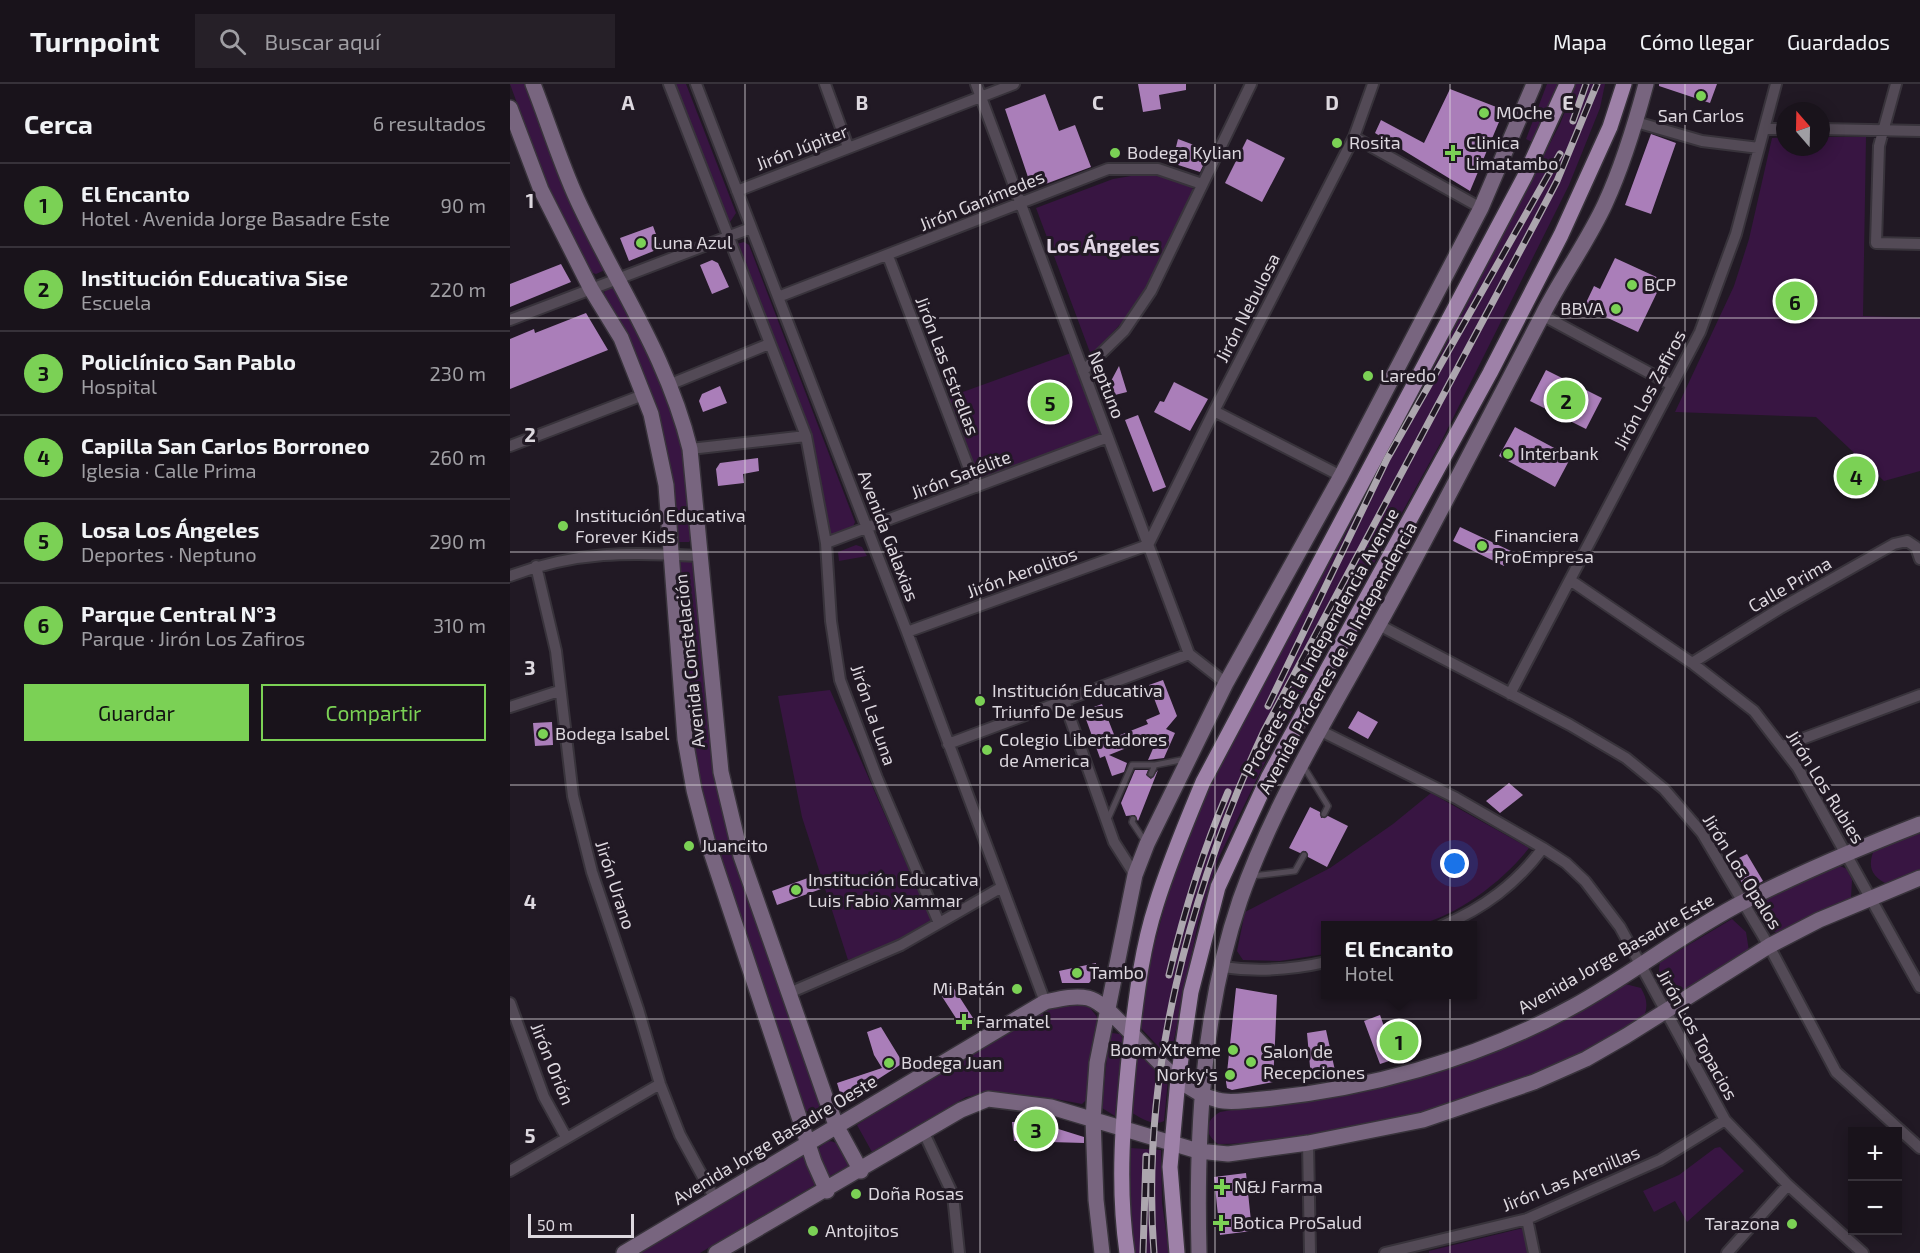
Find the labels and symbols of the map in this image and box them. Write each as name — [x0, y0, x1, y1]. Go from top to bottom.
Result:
marker: San Carlos — [1694, 89, 1708, 103]
text: A — [621, 90, 635, 114]
text: B — [856, 90, 868, 114]
text: C — [1092, 90, 1104, 114]
text: D — [1325, 90, 1339, 114]
text: E — [1562, 90, 1574, 114]
place label: MOche — [1496, 101, 1553, 123]
north arrow — [1776, 102, 1830, 156]
place label: San Carlos — [1658, 104, 1744, 126]
marker: MOche — [1477, 106, 1491, 120]
street label: Jirón Júpiter — [752, 119, 851, 175]
place label: Rosita — [1349, 131, 1401, 153]
place label: Clinica Limatambo — [1466, 131, 1558, 174]
marker: Rosita — [1330, 136, 1344, 150]
place label: Bodega Kylian — [1127, 141, 1242, 163]
marker: Clinica Limatambo — [1444, 144, 1462, 162]
marker: Bodega Kylian — [1108, 146, 1122, 160]
street label: Jirón Ganímedes — [916, 165, 1047, 235]
text: 1 — [526, 188, 534, 212]
place label: Luna Azul — [653, 231, 733, 253]
district label: Los Ángeles — [1046, 233, 1160, 257]
marker: Luna Azul — [634, 236, 648, 250]
street label: Jirón Nebulosa — [1210, 249, 1284, 366]
place label: BCP — [1644, 273, 1676, 295]
marker: BCP — [1625, 278, 1639, 292]
pin: 6 — [1776, 278, 1814, 324]
street label: Jirón Las Estrellas — [911, 293, 985, 438]
place label: BBVA — [1560, 297, 1605, 319]
marker: BBVA — [1609, 302, 1623, 316]
street label: Jirón Los Zafiros — [1608, 326, 1690, 453]
street label: Neptuno — [1084, 348, 1130, 422]
place label: Laredo — [1380, 364, 1436, 386]
marker: Laredo — [1361, 369, 1375, 383]
pin: 2 — [1546, 378, 1586, 422]
pin: 5 — [1030, 380, 1070, 424]
text: 2 — [524, 422, 536, 446]
place label: Interbank — [1520, 442, 1599, 464]
street label: Jirón Satélite — [908, 445, 1014, 503]
marker: Interbank — [1501, 447, 1515, 461]
pin: 4 — [1836, 454, 1876, 498]
street label: Avenida Galaxias — [854, 467, 924, 604]
place label: Institución Educativa Forever Kids — [575, 504, 746, 547]
street label: Proceres de la Independencia Avenue — [1237, 504, 1403, 779]
street label: Avenida Próceres de la Independencia — [1253, 518, 1421, 797]
marker: Institución Educativa Forever Kids — [556, 519, 570, 533]
place label: Financiera ProEmpresa — [1494, 524, 1594, 567]
marker: Financiera ProEmpresa — [1475, 539, 1489, 553]
street label: Jirón Aerolitos — [963, 542, 1080, 602]
street label: Calle Prima — [1744, 551, 1835, 617]
street label: Avenida Constelación — [669, 573, 709, 749]
text: 3 — [524, 655, 536, 679]
street label: Jirón La Luna — [846, 661, 901, 768]
place label: Institución Educativa Triunfo De Jesus — [992, 679, 1163, 722]
marker: Institución Educativa Triunfo De Jesus — [973, 694, 987, 708]
place label: Bodega Isabel — [555, 722, 670, 744]
street label: Jirón Los Rubies — [1782, 726, 1870, 847]
marker: Bodega Isabel — [536, 727, 550, 741]
place label: Colegio Libertadores de America — [999, 728, 1167, 771]
marker: Colegio Libertadores de America — [980, 743, 994, 757]
street label: Jirón Los Opalos — [1699, 810, 1787, 933]
place label: Juancito — [701, 834, 768, 856]
street label: Jirón Urano — [591, 838, 641, 932]
marker: Juancito — [682, 839, 696, 853]
your location — [1440, 849, 1469, 878]
place label: Institución Educativa Luis Fabio Xammar — [808, 868, 979, 911]
marker: Institución Educativa Luis Fabio Xammar — [789, 883, 803, 897]
street label: Avenida Jorge Basadre Este — [1514, 888, 1717, 1018]
text: 4 — [524, 889, 537, 913]
place label: Tambo — [1089, 961, 1144, 983]
street label: Jirón Los Topacios — [1653, 965, 1743, 1104]
marker: Tambo — [1070, 966, 1084, 980]
place label: Mi Batán — [932, 977, 1005, 999]
marker: Mi Batán — [1010, 982, 1024, 996]
place label: Farmatel — [976, 1010, 1051, 1032]
marker: Farmatel — [957, 1015, 971, 1029]
pin: 1 — [1380, 1018, 1418, 1064]
street label: Jirón Orión — [526, 1019, 579, 1108]
place label: Boom Xtreme — [1110, 1038, 1221, 1060]
place label: Salon de Recepciones — [1263, 1040, 1365, 1083]
marker: Boom Xtreme — [1226, 1043, 1240, 1057]
place label: Bodega Juan — [901, 1051, 1003, 1073]
marker: Salon de Recepciones — [1244, 1055, 1258, 1069]
marker: Bodega Juan — [882, 1056, 896, 1070]
place label: Norky's — [1156, 1063, 1218, 1085]
marker: Norky's — [1223, 1068, 1237, 1082]
street label: Avenida Jorge Basadre Oeste — [668, 1069, 881, 1209]
pin: 3 — [1016, 1106, 1056, 1152]
text: 5 — [524, 1123, 536, 1147]
street label: Jirón Las Arenillas — [1499, 1140, 1643, 1216]
place label: N&J Farma — [1234, 1175, 1323, 1197]
marker: N&J Farma — [1215, 1180, 1229, 1194]
place label: Doña Rosas — [868, 1182, 964, 1204]
marker: Doña Rosas — [849, 1187, 863, 1201]
scale bar — [528, 1211, 634, 1238]
place label: Botica ProSalud — [1233, 1211, 1362, 1233]
place label: Tarazona — [1705, 1212, 1780, 1234]
marker: Botica ProSalud — [1214, 1216, 1228, 1230]
marker: Tarazona — [1785, 1217, 1799, 1231]
place label: Antojitos — [825, 1219, 899, 1241]
marker: Antojitos — [806, 1224, 820, 1238]

